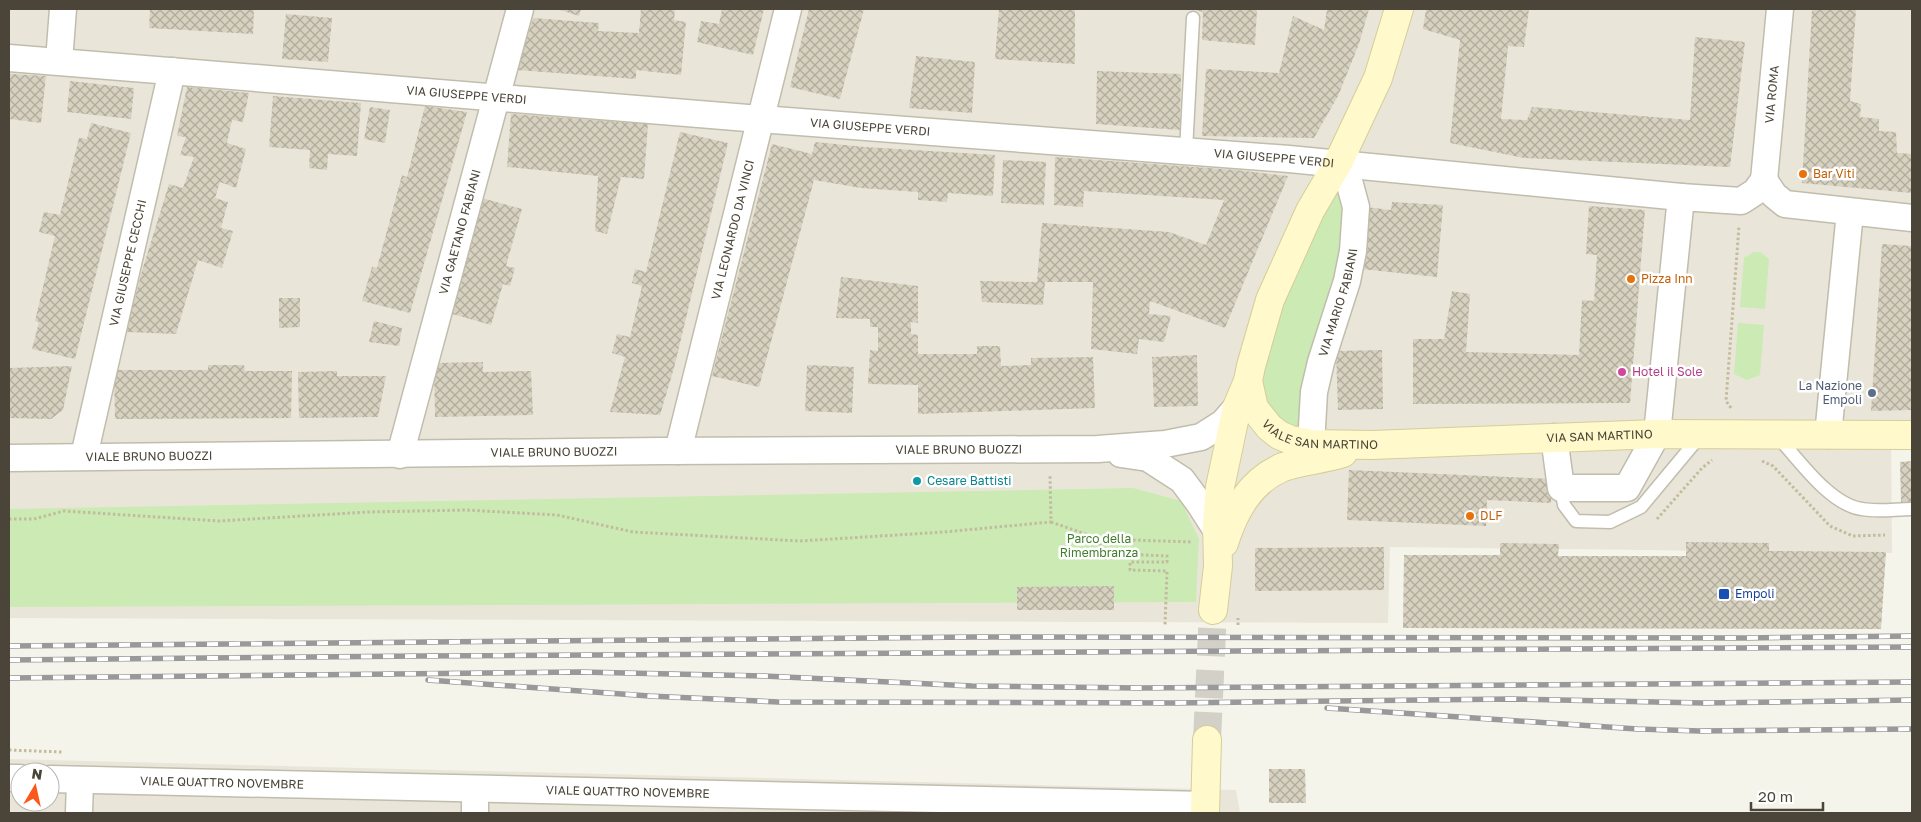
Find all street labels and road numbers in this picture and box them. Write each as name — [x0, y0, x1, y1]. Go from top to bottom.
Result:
street label: VIA ROMA — [1761, 65, 1782, 124]
street label: VIA GIUSEPPE VERDI — [406, 82, 527, 107]
street label: VIA GIUSEPPE VERDI — [809, 115, 931, 139]
street label: VIA GIUSEPPE VERDI — [1213, 145, 1335, 170]
street label: VIA LEONARDO DA VINCI — [708, 158, 757, 301]
street label: VIA GAETANO FABIANI — [435, 167, 484, 296]
street label: VIA GIUSEPPE CECCHI — [106, 198, 149, 328]
street label: VIA MARIO FABIANI — [1315, 248, 1360, 359]
street label: VIALE SAN MARTINO — [1259, 416, 1378, 452]
street label: VIA SAN MARTINO — [1546, 426, 1653, 445]
street label: VIALE BRUNO BUOZZI — [896, 441, 1022, 457]
street label: VIALE BRUNO BUOZZI — [490, 443, 617, 460]
street label: VIALE BRUNO BUOZZI — [85, 448, 212, 464]
street label: VIALE QUATTRO NOVEMBRE — [140, 773, 304, 792]
street label: VIALE QUATTRO NOVEMBRE — [546, 782, 710, 801]

